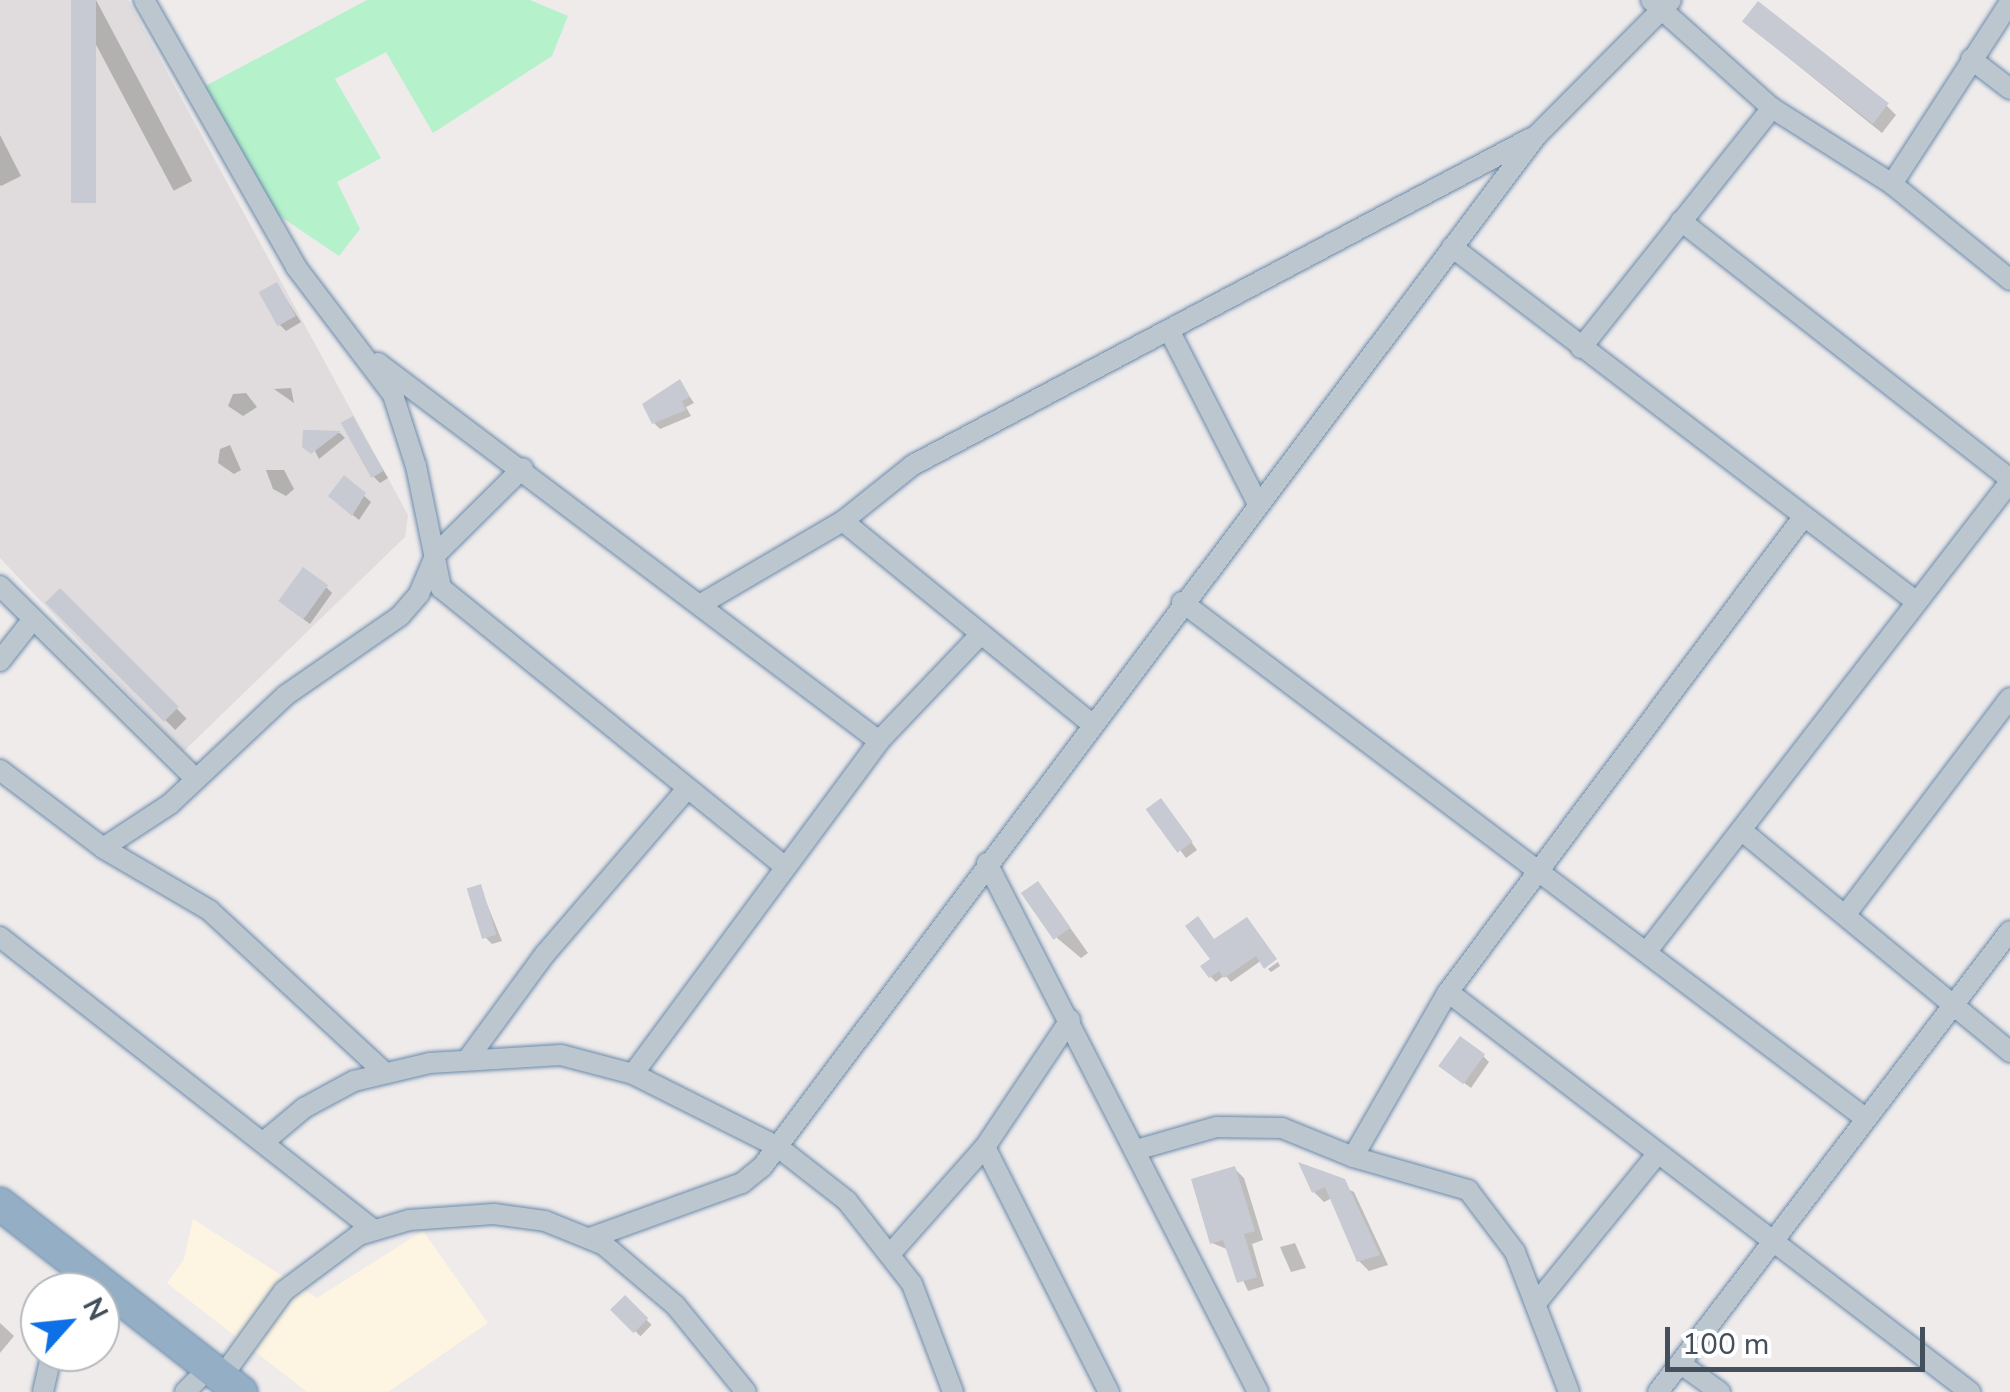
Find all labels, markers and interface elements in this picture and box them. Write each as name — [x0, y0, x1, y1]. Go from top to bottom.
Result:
north arrow — [20, 1272, 120, 1372]
text: N — [73, 1291, 117, 1327]
scale bar — [1670, 1307, 1930, 1369]
text: 100 m — [1682, 1324, 1769, 1365]

